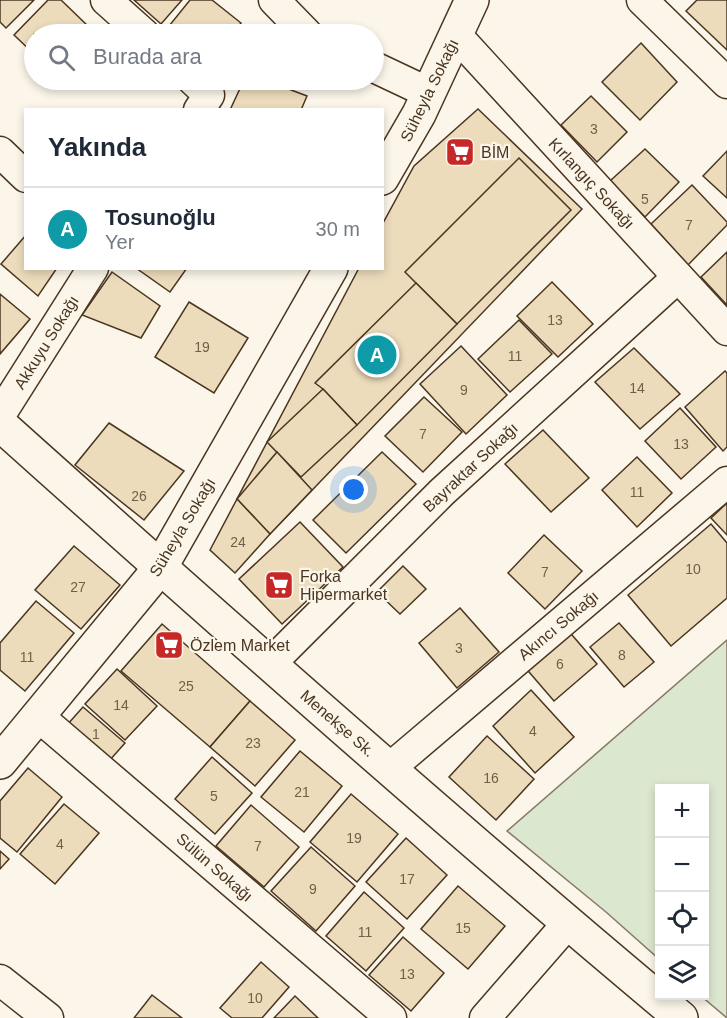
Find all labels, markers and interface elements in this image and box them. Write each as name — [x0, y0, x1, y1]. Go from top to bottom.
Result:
search box — [24, 24, 384, 90]
street label: Süheyla Sokağı — [397, 36, 462, 144]
icon: search — [45, 41, 78, 74]
text: Burada ara — [93, 44, 202, 69]
house number: 3 — [590, 121, 598, 137]
text: Yakında — [48, 132, 146, 162]
street label: Kırlangıç Sokağı — [545, 135, 638, 232]
supermarket icon: BİM — [444, 136, 476, 168]
place label: BİM — [481, 143, 509, 161]
house number: 5 — [641, 191, 649, 207]
text: Tosunoğlu — [105, 205, 216, 230]
house number: 7 — [685, 217, 693, 233]
text: A — [60, 218, 75, 240]
text: 30 m — [316, 218, 360, 240]
text: Yer — [105, 231, 134, 253]
street label: Akkuyu Sokağı — [11, 293, 82, 392]
house number: 13 — [547, 312, 563, 328]
pin: A — [358, 332, 397, 378]
house number: 19 — [194, 339, 210, 355]
house number: 11 — [508, 348, 522, 364]
house number: 14 — [629, 380, 645, 396]
house number: 9 — [460, 382, 468, 398]
street label: Bayraktar Sokağı — [420, 419, 521, 515]
house number: 7 — [419, 426, 427, 442]
house number: 13 — [673, 436, 689, 452]
street label: Süheyla Sokağı — [146, 475, 219, 580]
your location — [339, 475, 368, 504]
house number: 11 — [630, 484, 644, 500]
house number: 26 — [131, 488, 147, 504]
house number: 24 — [230, 534, 246, 550]
house number: 10 — [685, 561, 701, 577]
house number: 7 — [541, 564, 549, 580]
place label: Forka Hipermarket — [300, 568, 388, 603]
supermarket icon: Forka Hipermarket — [263, 569, 295, 601]
house number: 27 — [70, 579, 86, 595]
street label: Akıncı Sokağı — [515, 587, 602, 664]
supermarket icon: Özlem Market — [153, 629, 185, 661]
place label: Özlem Market — [190, 637, 290, 654]
house number: 3 — [455, 640, 463, 656]
house number: 8 — [618, 647, 626, 663]
house number: 11 — [20, 649, 34, 665]
house number: 6 — [556, 656, 564, 672]
house number: 25 — [178, 678, 194, 694]
street label: Menekşe Sk. — [297, 687, 378, 760]
house number: 14 — [113, 697, 129, 713]
house number: 4 — [529, 723, 537, 739]
house number: 1 — [92, 726, 100, 742]
house number: 23 — [245, 735, 261, 751]
house number: 16 — [483, 770, 499, 786]
house number: 21 — [294, 784, 310, 800]
map controls — [655, 784, 709, 1000]
button: + — [655, 784, 709, 838]
house number: 5 — [210, 788, 218, 804]
street label: Sülün Sokağı — [173, 830, 256, 905]
house number: 19 — [346, 830, 362, 846]
house number: 4 — [56, 836, 64, 852]
house number: 7 — [254, 838, 262, 854]
button: − — [655, 838, 709, 892]
house number: 17 — [399, 871, 415, 887]
house number: 9 — [309, 881, 317, 897]
button: locate — [655, 892, 709, 946]
house number: 15 — [455, 920, 471, 936]
house number: 11 — [358, 924, 372, 940]
button: layers — [655, 946, 709, 1000]
house number: 13 — [399, 966, 415, 982]
house number: 10 — [247, 990, 263, 1006]

